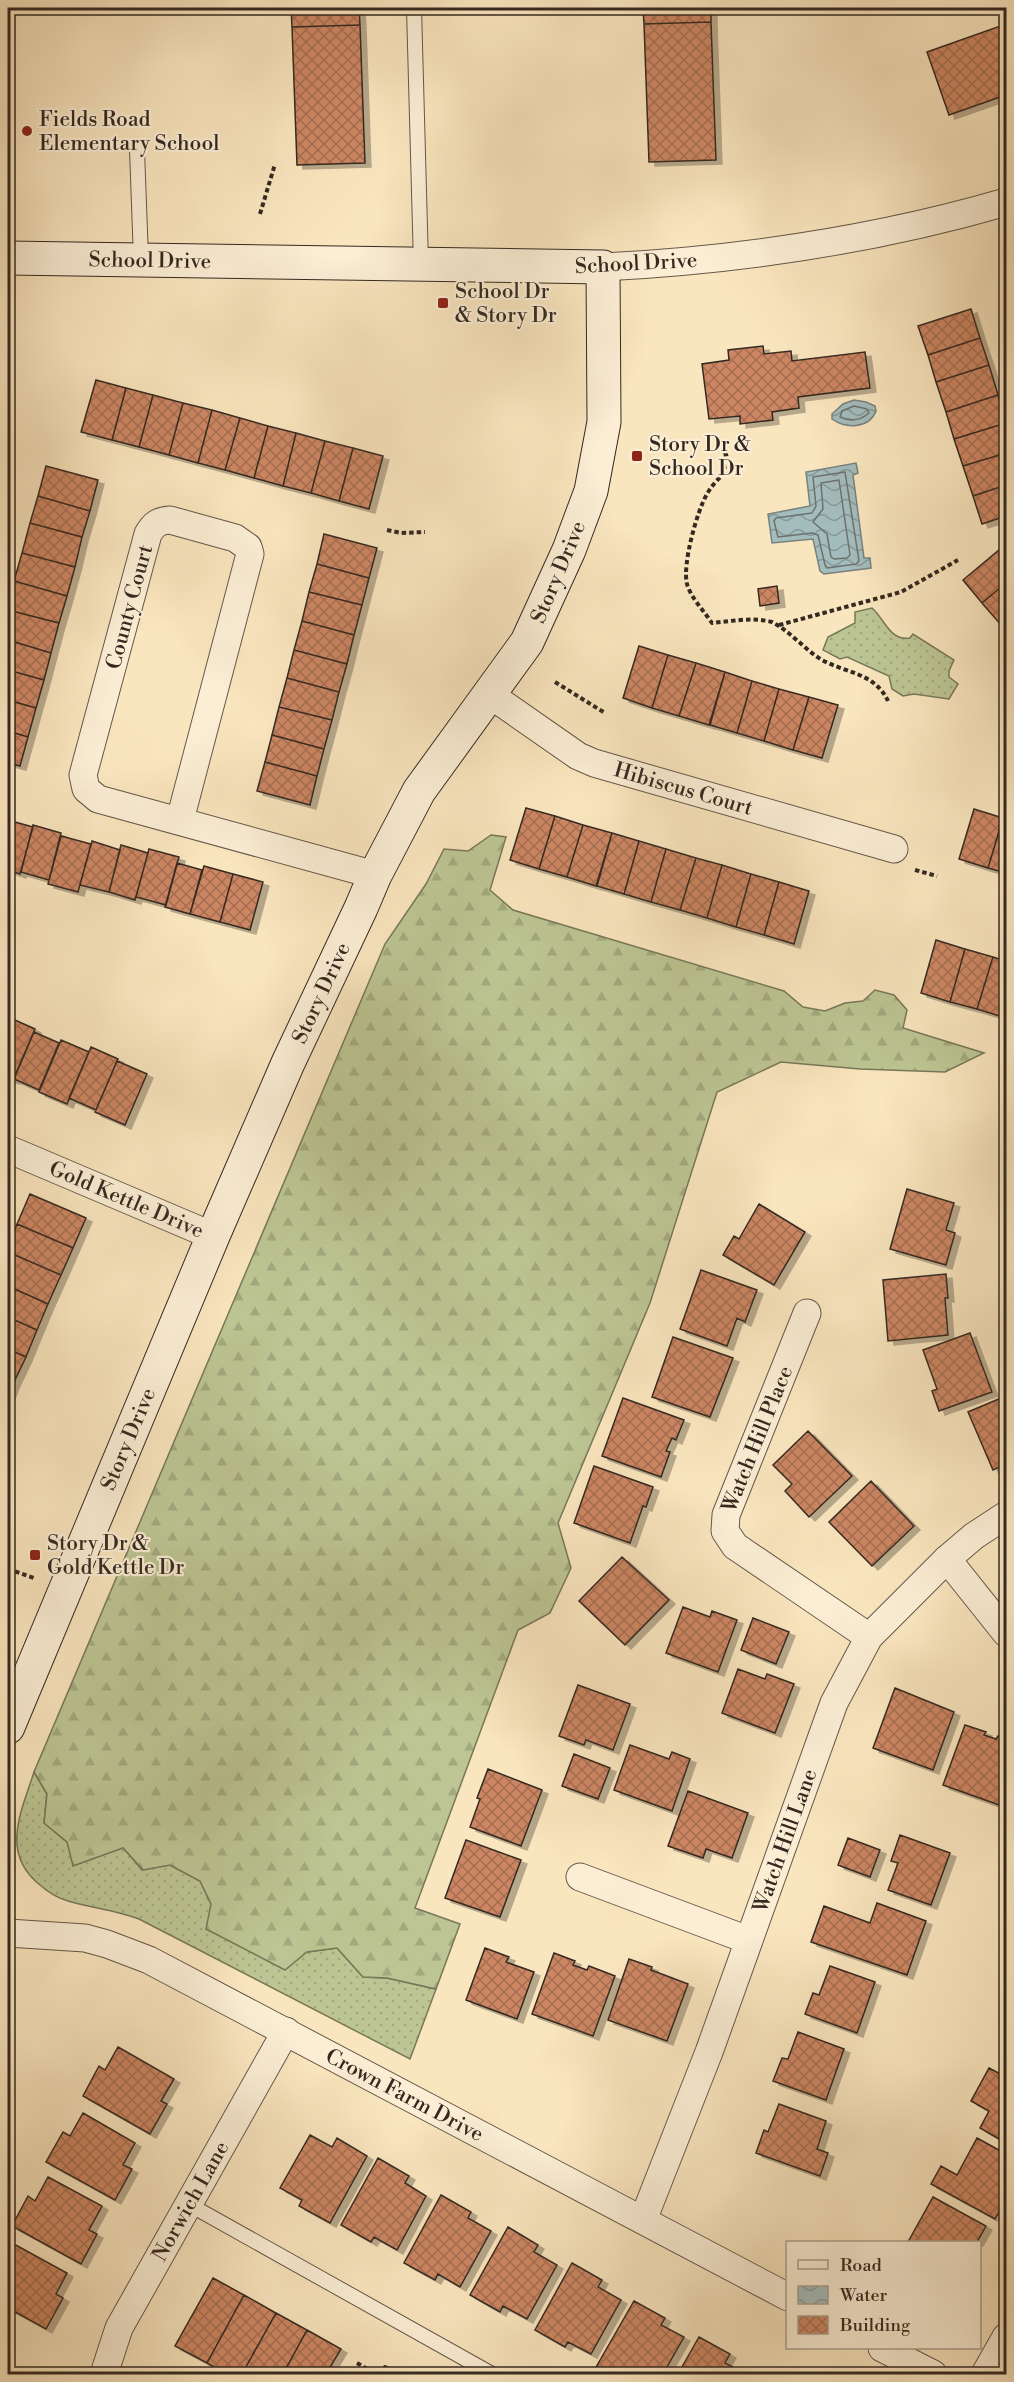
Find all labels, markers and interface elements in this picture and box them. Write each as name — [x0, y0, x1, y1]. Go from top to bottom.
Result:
place label: Fields Road Elementary School — [39, 107, 219, 157]
marker: Fields Road Elementary School — [20, 124, 34, 138]
street label: School Drive — [88, 247, 212, 275]
street label: School Drive — [574, 248, 698, 280]
place label: School Dr & Story Dr — [455, 279, 557, 329]
marker: School Dr & Story Dr — [436, 296, 450, 310]
place label: Story Dr & School Dr — [649, 432, 751, 482]
marker: Story Dr & School Dr — [630, 449, 644, 463]
street label: Story Drive — [526, 517, 592, 628]
street label: County Court — [101, 542, 159, 672]
street label: Hibiscus Court — [611, 757, 756, 822]
street label: Story Drive — [287, 939, 357, 1048]
street label: Gold Kettle Drive — [45, 1156, 208, 1245]
street label: Watch Hill Place — [716, 1362, 799, 1517]
street label: Story Drive — [96, 1384, 162, 1495]
place label: Story Dr & Gold Kettle Dr — [47, 1531, 184, 1581]
marker: Story Dr & Gold Kettle Dr — [28, 1548, 42, 1562]
street label: Watch Hill Lane — [748, 1766, 823, 1917]
street label: Crown Farm Drive — [321, 2043, 488, 2148]
street label: Norwich Lane — [147, 2137, 235, 2266]
legend — [786, 2241, 981, 2349]
text: Road — [840, 2254, 883, 2277]
text: Water — [839, 2284, 888, 2307]
text: Building — [839, 2314, 911, 2337]

